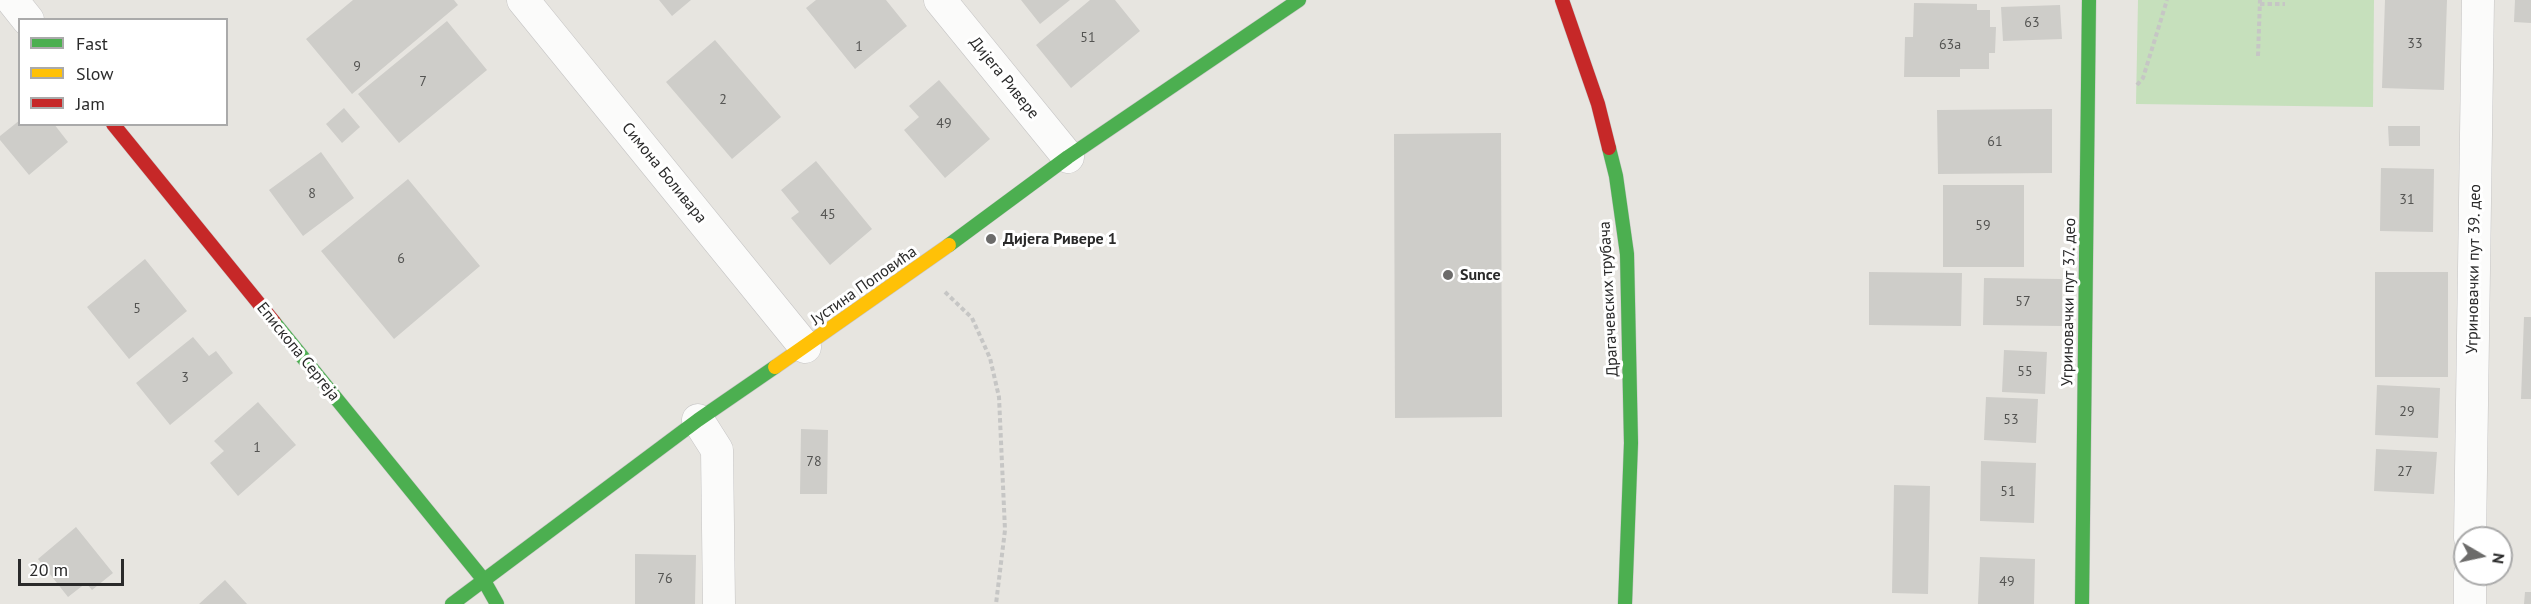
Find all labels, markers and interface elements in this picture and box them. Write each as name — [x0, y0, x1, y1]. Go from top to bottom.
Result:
house number: 63 — [2024, 15, 2040, 31]
legend — [18, 18, 228, 126]
house number: 51 — [1080, 30, 1096, 46]
text: Fast — [76, 32, 108, 55]
street label: Дијега Ривере — [965, 33, 1043, 123]
house number: 33 — [2407, 36, 2423, 52]
house number: 63a — [1939, 37, 1961, 53]
house number: 1 — [855, 39, 863, 55]
house number: 9 — [353, 59, 361, 75]
text: Slow — [76, 62, 114, 85]
house number: 7 — [419, 74, 427, 90]
text: Jam — [76, 92, 105, 115]
house number: 2 — [719, 92, 727, 108]
house number: 49 — [936, 116, 952, 132]
street label: Симона Боливара — [617, 119, 711, 227]
house number: 61 — [1987, 134, 2003, 150]
street label: Угриновачки пут 39. део — [2463, 184, 2485, 354]
house number: 8 — [308, 186, 316, 202]
house number: 31 — [2399, 192, 2415, 208]
house number: 45 — [820, 207, 836, 223]
house number: 59 — [1975, 218, 1991, 234]
street label: Угриновачки пут 37. део — [2058, 218, 2080, 386]
street label: Драгачевских трубача — [1595, 221, 1623, 377]
place label: Дијега Ривере 1 — [1003, 229, 1117, 249]
marker: Дијега Ривере 1 — [984, 232, 998, 246]
street label: Јустина Поповића — [807, 242, 921, 330]
house number: 6 — [397, 251, 405, 267]
place label: Sunce — [1460, 265, 1501, 285]
marker: Sunce — [1441, 268, 1455, 282]
house number: 57 — [2015, 294, 2031, 310]
street label: Епископа Сергеја — [252, 299, 344, 405]
house number: 5 — [133, 301, 141, 317]
house number: 55 — [2017, 364, 2033, 380]
house number: 3 — [181, 370, 189, 386]
house number: 29 — [2399, 404, 2415, 420]
house number: 53 — [2003, 412, 2019, 428]
house number: 1 — [253, 440, 261, 456]
house number: 78 — [806, 454, 822, 470]
house number: 27 — [2397, 464, 2413, 480]
house number: 51 — [2000, 484, 2016, 500]
north arrow — [2453, 526, 2513, 586]
scale bar — [21, 547, 128, 585]
text: N — [2488, 552, 2510, 565]
text: 20 m — [29, 558, 68, 581]
house number: 76 — [657, 571, 673, 587]
house number: 49 — [1999, 574, 2015, 590]

